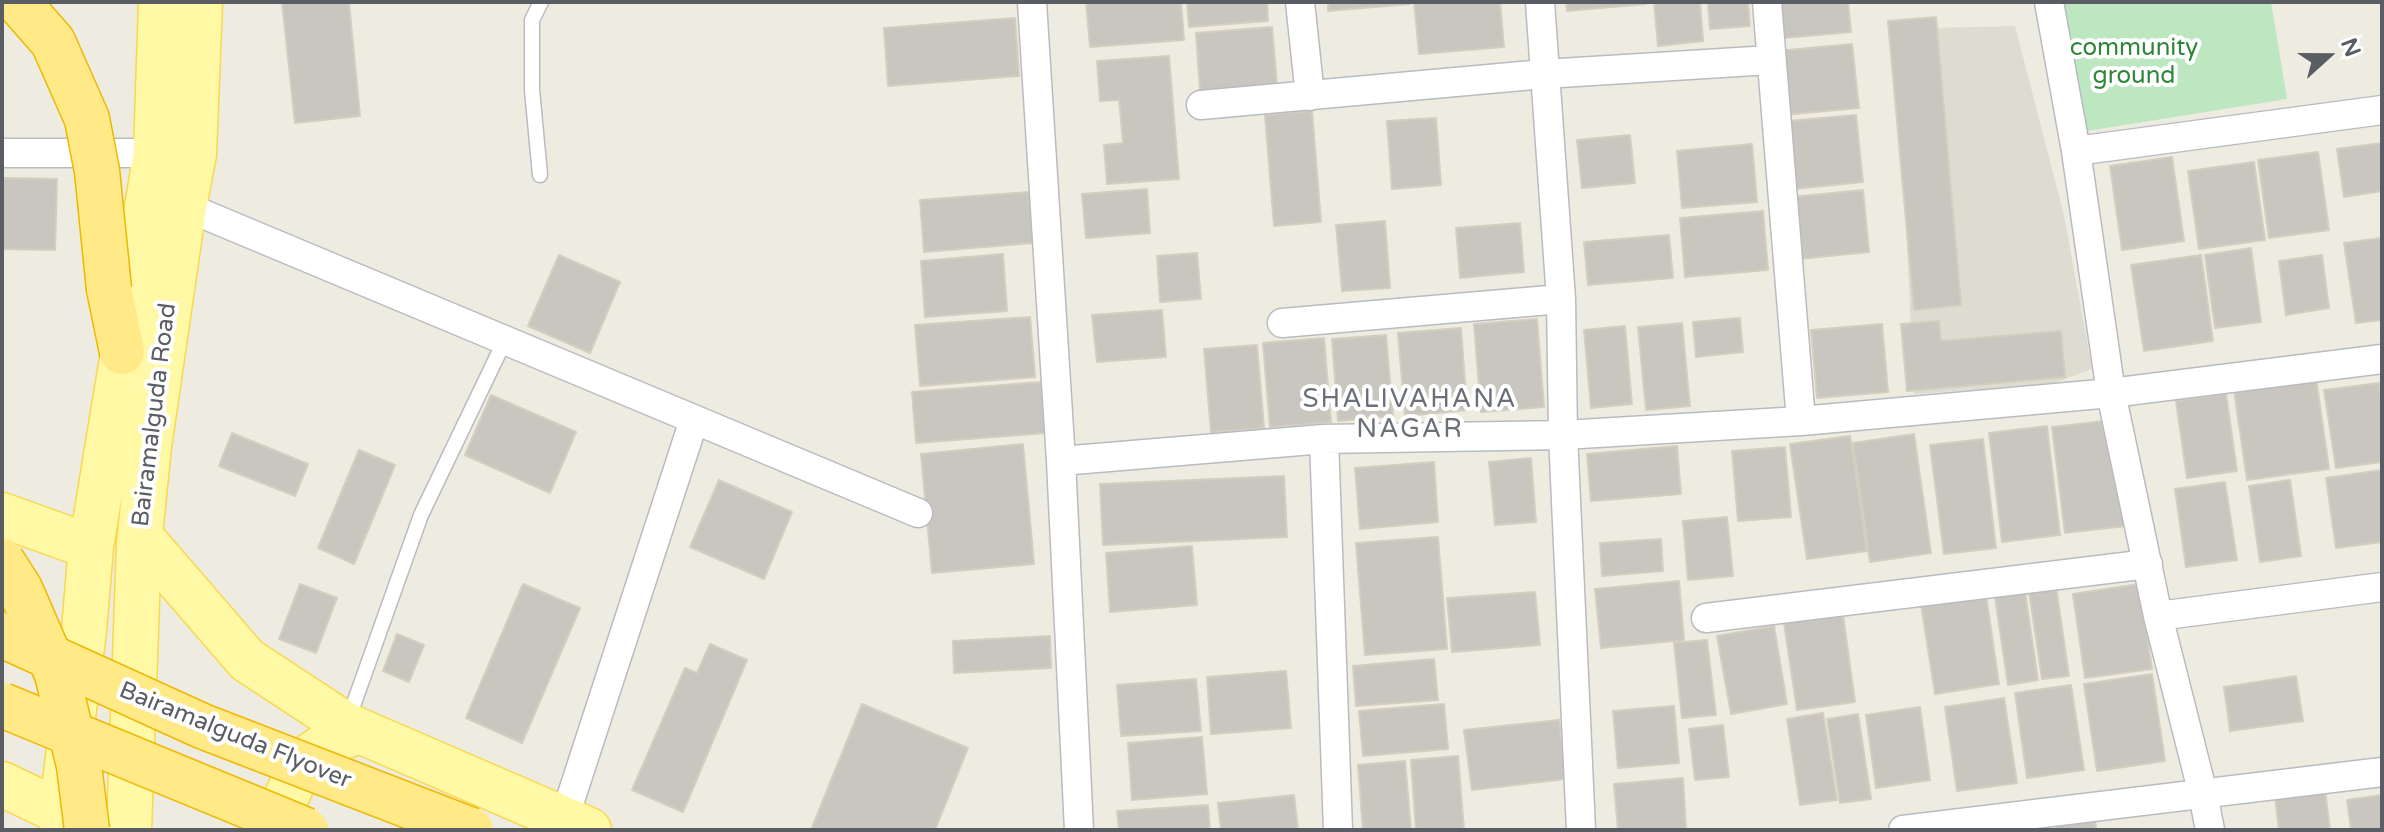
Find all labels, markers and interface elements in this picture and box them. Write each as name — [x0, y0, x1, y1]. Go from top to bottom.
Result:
north arrow — [2288, 16, 2368, 96]
text: N — [2335, 34, 2366, 60]
park label: community ground — [2070, 35, 2198, 91]
street label: Bairamalguda Road — [127, 301, 183, 529]
district label: SHALIVAHANA NAGAR — [1302, 384, 1518, 446]
street label: Bairamalguda Flyover — [115, 676, 355, 796]

